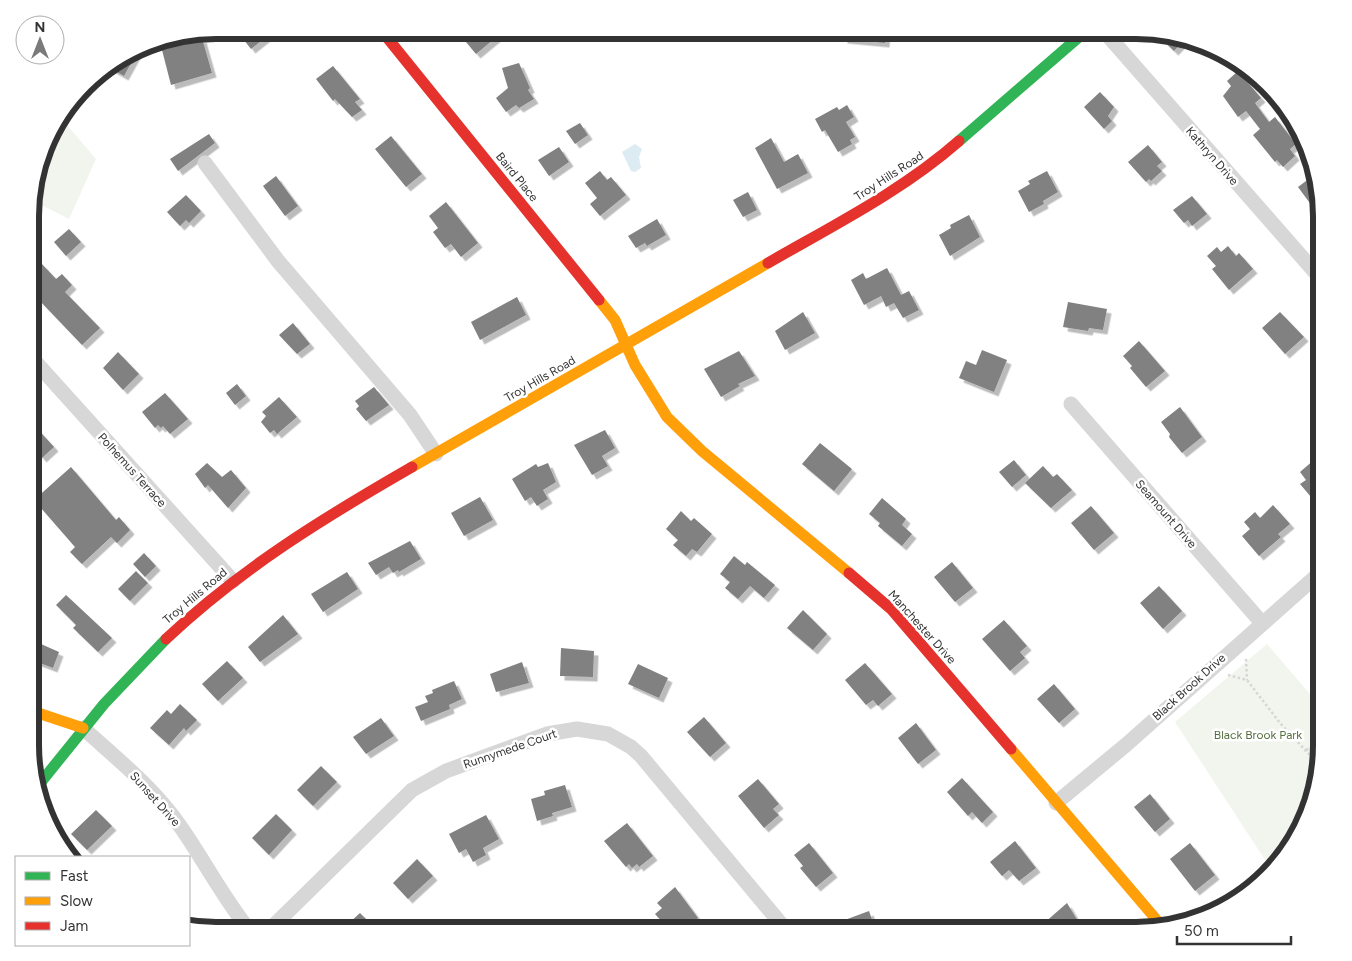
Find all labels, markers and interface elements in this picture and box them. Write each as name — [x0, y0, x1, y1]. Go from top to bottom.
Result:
north arrow — [15, 15, 65, 65]
text: N — [35, 19, 45, 36]
street label: Kathryn Drive — [1183, 124, 1241, 188]
street label: Troy Hills Road — [852, 148, 926, 204]
street label: Baird Place — [493, 150, 541, 205]
street label: Troy Hills Road — [502, 353, 578, 405]
street label: Polhemus Terrace — [95, 430, 169, 510]
street label: Seamount Drive — [1133, 477, 1200, 551]
street label: Troy Hills Road — [160, 565, 230, 627]
street label: Manchester Drive — [885, 587, 959, 667]
street label: Black Brook Drive — [1150, 650, 1229, 723]
street label: Runnymede Court — [461, 726, 559, 772]
park label: Black Brook Park — [1214, 728, 1302, 742]
street label: Sunset Drive — [127, 769, 183, 829]
legend — [15, 856, 190, 946]
text: Fast — [60, 867, 89, 885]
text: Slow — [60, 892, 93, 910]
scale bar — [1177, 914, 1291, 946]
text: Jam — [60, 917, 88, 935]
text: 50 m — [1184, 922, 1219, 940]

